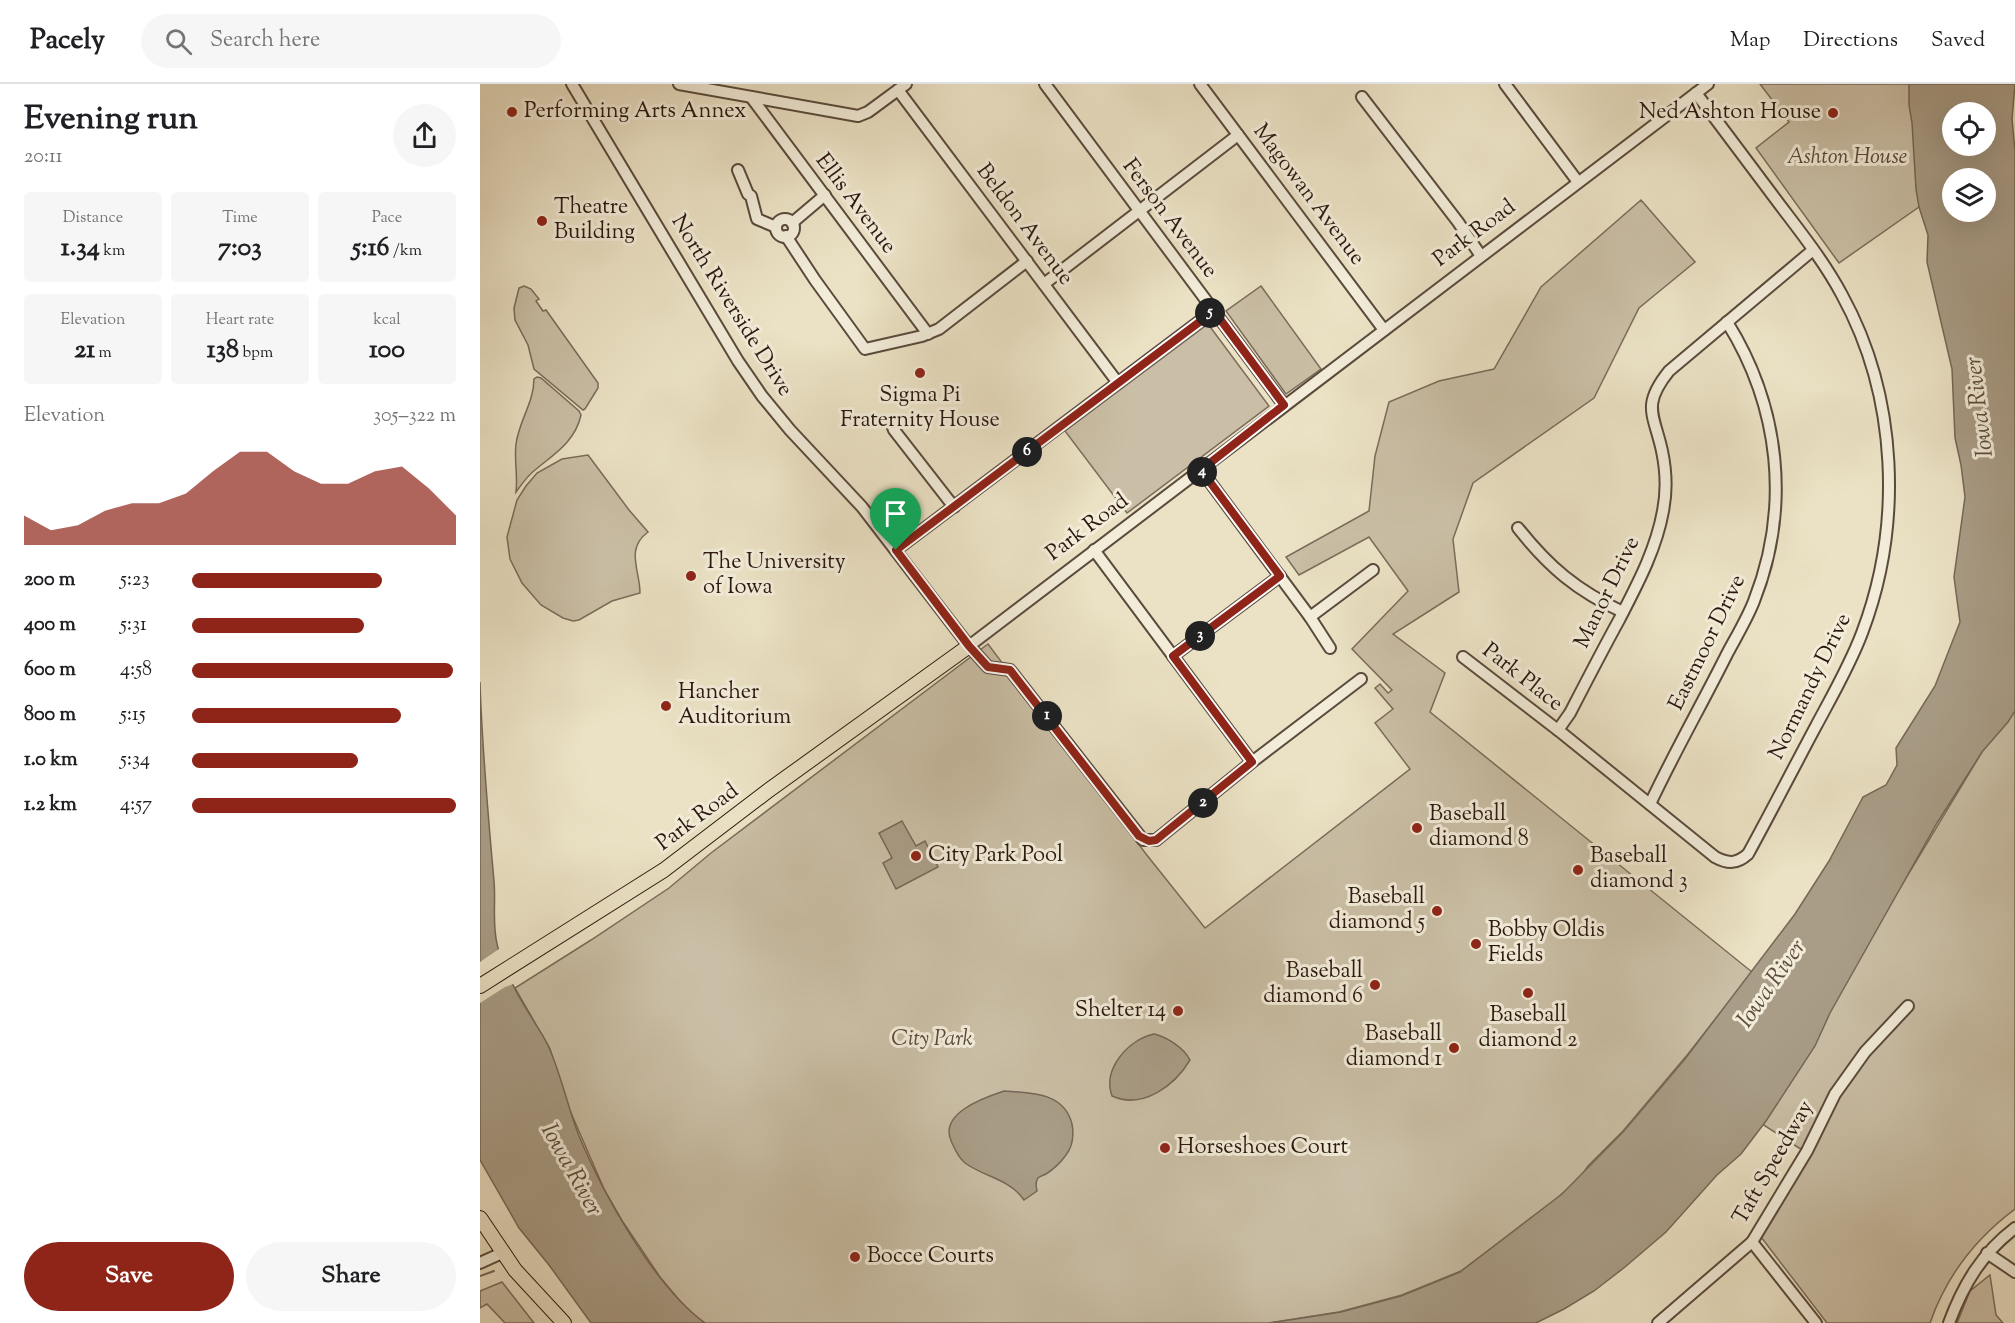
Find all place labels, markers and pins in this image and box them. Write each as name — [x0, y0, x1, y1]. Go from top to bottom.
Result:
place label: Performing Arts Annex — [524, 96, 746, 128]
place label: Ned Ashton House — [1639, 97, 1821, 129]
marker: Performing Arts Annex — [505, 105, 519, 119]
marker: Ned Ashton House — [1826, 106, 1840, 120]
place label: Theatre Building — [554, 192, 635, 249]
marker: Theatre Building — [535, 214, 549, 228]
pin: 5 — [1195, 298, 1225, 328]
marker: Sigma Pi Fraternity House — [913, 366, 927, 380]
place label: Sigma Pi Fraternity House — [840, 380, 1000, 437]
pin: 6 — [1012, 437, 1042, 467]
pin: 4 — [1187, 457, 1217, 487]
pin — [870, 488, 921, 550]
place label: The University of Iowa — [703, 547, 846, 604]
marker: The University of Iowa — [684, 569, 698, 583]
pin: 3 — [1185, 621, 1215, 651]
place label: Hancher Auditorium — [678, 677, 791, 734]
marker: Hancher Auditorium — [659, 699, 673, 713]
pin: 1 — [1032, 701, 1062, 731]
pin: 2 — [1188, 788, 1218, 818]
place label: Baseball diamond 8 — [1429, 799, 1529, 856]
marker: Baseball diamond 8 — [1410, 821, 1424, 835]
place label: City Park Pool — [928, 840, 1063, 872]
place label: Baseball diamond 3 — [1590, 841, 1688, 898]
marker: City Park Pool — [909, 849, 923, 863]
marker: Baseball diamond 3 — [1571, 863, 1585, 877]
place label: Baseball diamond 5 — [1329, 882, 1425, 939]
marker: Baseball diamond 5 — [1430, 904, 1444, 918]
place label: Bobby Oldis Fields — [1488, 915, 1605, 972]
marker: Bobby Oldis Fields — [1469, 937, 1483, 951]
place label: Baseball diamond 6 — [1263, 956, 1363, 1013]
marker: Baseball diamond 6 — [1368, 978, 1382, 992]
marker: Baseball diamond 2 — [1521, 986, 1535, 1000]
place label: Shelter 14 — [1075, 995, 1166, 1027]
place label: Baseball diamond 2 — [1478, 1000, 1578, 1057]
marker: Shelter 14 — [1171, 1004, 1185, 1018]
place label: Baseball diamond 1 — [1346, 1019, 1443, 1076]
marker: Baseball diamond 1 — [1447, 1041, 1461, 1055]
place label: Horseshoes Court — [1177, 1132, 1349, 1164]
marker: Horseshoes Court — [1158, 1141, 1172, 1155]
place label: Bocce Courts — [867, 1241, 994, 1273]
marker: Bocce Courts — [848, 1250, 862, 1264]

